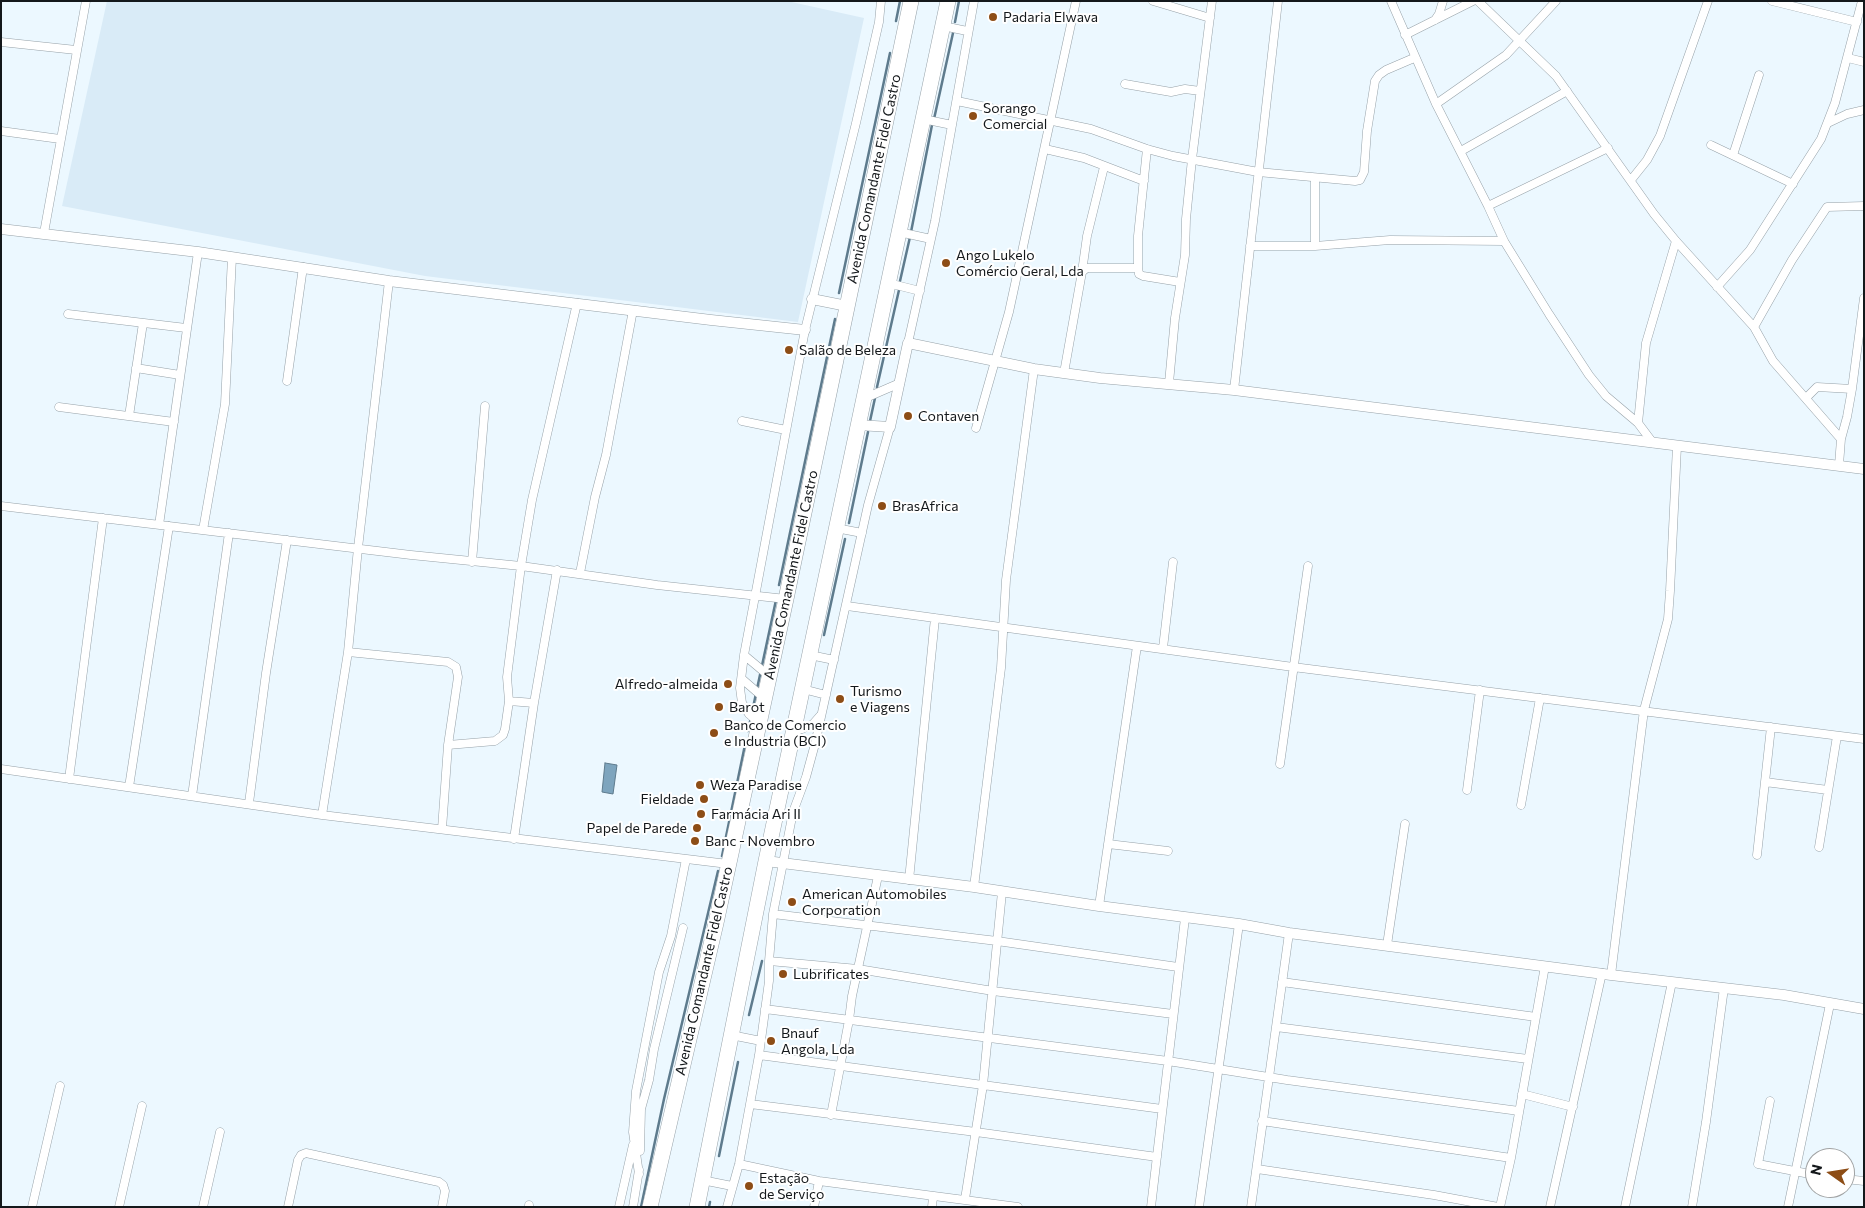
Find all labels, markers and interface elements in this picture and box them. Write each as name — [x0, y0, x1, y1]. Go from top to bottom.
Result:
place label: Padaria Elwava — [1003, 9, 1098, 25]
marker: Padaria Elwava — [987, 11, 999, 23]
street label: Avenida Comandante Fidel Castro — [844, 73, 904, 285]
place label: Sorango Comercial — [983, 100, 1047, 132]
marker: Sorango Comercial — [967, 110, 979, 122]
place label: Ango Lukelo Comércio Geral, Lda — [956, 247, 1084, 280]
marker: Ango Lukelo Comércio Geral, Lda — [940, 257, 952, 269]
place label: Salão de Beleza — [799, 342, 896, 358]
marker: Salão de Beleza — [783, 344, 795, 356]
place label: Contaven — [918, 408, 979, 424]
marker: Contaven — [902, 410, 914, 422]
street label: Avenida Comandante Fidel Castro — [761, 469, 821, 681]
place label: BrasAfrica — [892, 498, 959, 514]
marker: BrasAfrica — [876, 500, 888, 512]
place label: Alfredo-almeida — [615, 676, 718, 692]
marker: Alfredo-almeida — [722, 678, 734, 690]
place label: Turismo e Viagens — [850, 683, 910, 716]
marker: Turismo e Viagens — [834, 693, 846, 705]
place label: Barot — [729, 699, 765, 715]
marker: Barot — [713, 701, 725, 713]
place label: Banco de Comercio e Industria (BCI) — [724, 717, 846, 750]
marker: Banco de Comercio e Industria (BCI) — [708, 727, 720, 739]
place label: Weza Paradise — [710, 777, 802, 793]
marker: Weza Paradise — [694, 779, 706, 791]
place label: Fieldade — [641, 791, 694, 807]
marker: Fieldade — [698, 793, 710, 805]
place label: Farmácia Ari II — [711, 806, 801, 822]
marker: Farmácia Ari II — [695, 808, 707, 820]
place label: Papel de Parede — [587, 820, 687, 836]
marker: Papel de Parede — [691, 822, 703, 834]
place label: Banc - Novembro — [705, 833, 815, 849]
marker: Banc - Novembro — [689, 835, 701, 847]
street label: Avenida Comandante Fidel Castro — [672, 865, 736, 1077]
place label: American Automobiles Corporation — [802, 886, 947, 919]
marker: American Automobiles Corporation — [786, 896, 798, 908]
place label: Lubrificates — [793, 966, 869, 982]
marker: Lubrificates — [777, 968, 789, 980]
place label: Bnauf Angola, Lda — [781, 1025, 855, 1058]
marker: Bnauf Angola, Lda — [765, 1035, 777, 1047]
north arrow — [1805, 1148, 1855, 1198]
text: N — [1806, 1163, 1825, 1177]
place label: Estação de Serviço — [759, 1170, 824, 1202]
marker: Estação de Serviço — [743, 1180, 755, 1192]

